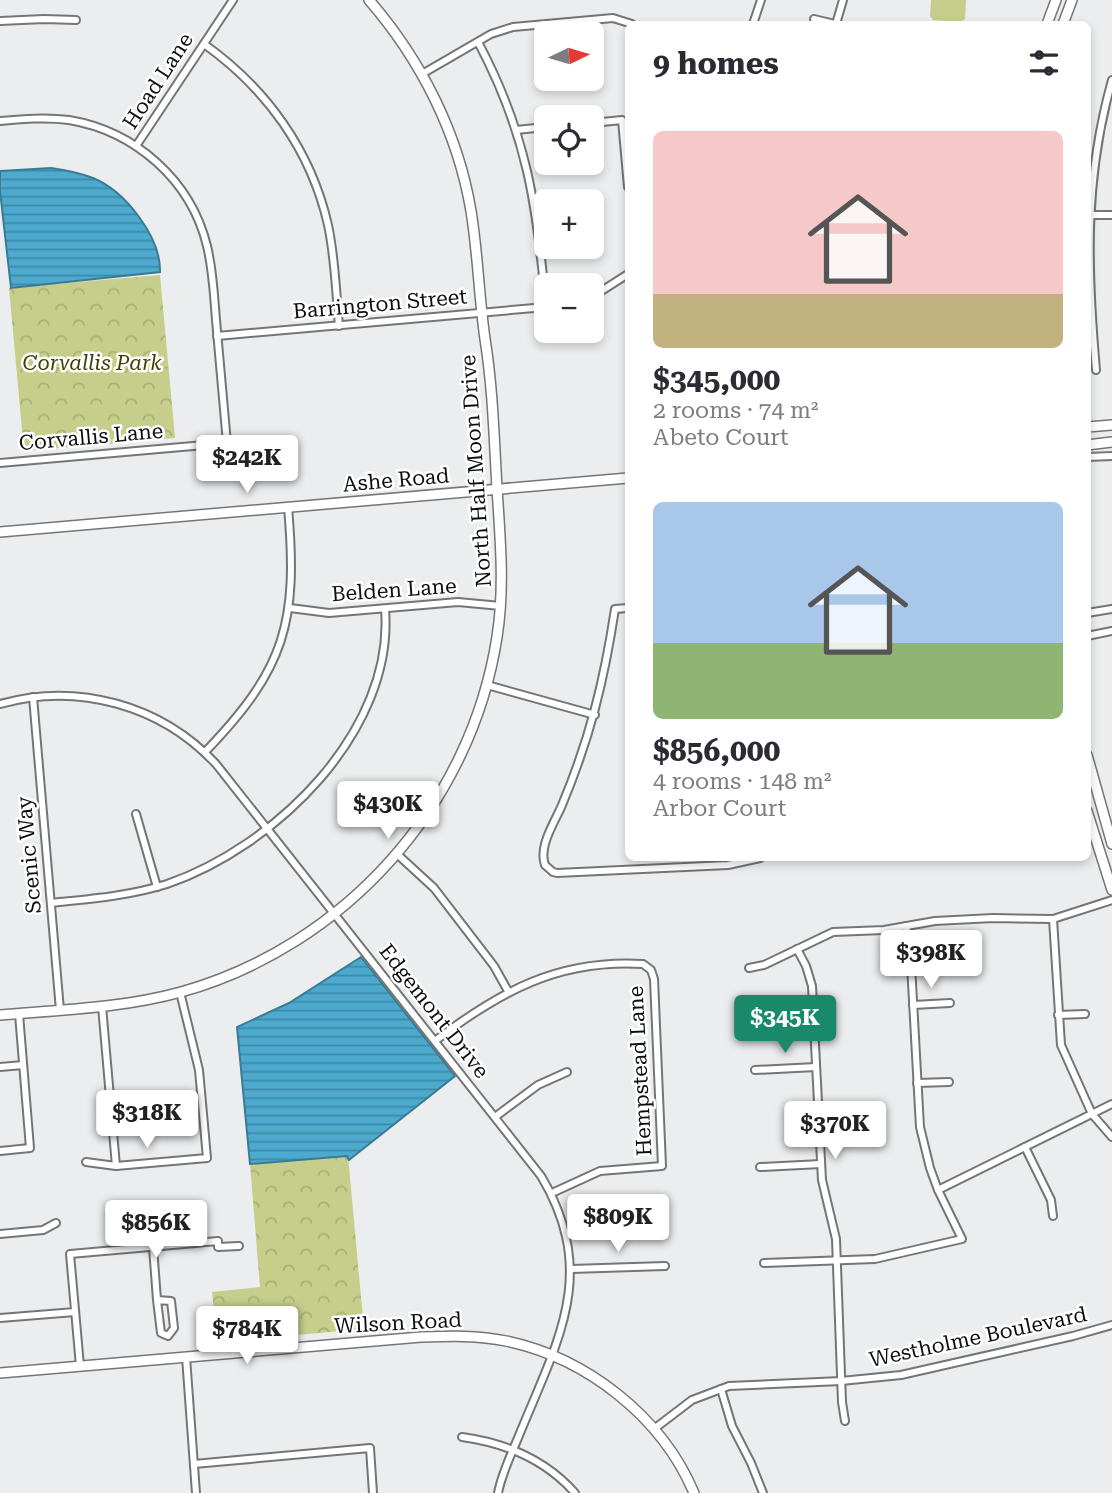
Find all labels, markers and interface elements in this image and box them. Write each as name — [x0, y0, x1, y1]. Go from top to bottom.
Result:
north arrow — [534, 21, 604, 91]
map controls — [534, 21, 604, 343]
street label: Hoad Lane — [118, 29, 198, 133]
icon: filters — [1025, 44, 1063, 82]
text: 9 homes — [653, 46, 779, 81]
button: locate — [534, 105, 604, 175]
icon: home — [795, 176, 921, 302]
button: + — [534, 189, 604, 259]
button: − — [534, 273, 604, 343]
street label: Barrington Street — [292, 284, 468, 324]
park label: Corvallis Park — [22, 351, 162, 375]
street label: North Half Moon Drive — [456, 354, 496, 588]
text: $345,000 — [653, 362, 780, 397]
text: 2 rooms · 74 m² — [653, 397, 819, 424]
street label: Corvallis Lane — [18, 419, 164, 455]
text: Abeto Court — [653, 424, 789, 451]
pin: $242K — [198, 435, 296, 495]
text: $242K — [212, 444, 282, 471]
street label: Ashe Road — [342, 463, 451, 497]
icon: home — [795, 547, 921, 673]
street label: Belden Lane — [331, 574, 457, 606]
text: $856,000 — [653, 733, 780, 768]
text: 4 rooms · 148 m² — [653, 768, 831, 795]
pin: $430K — [339, 782, 437, 841]
text: $430K — [353, 790, 423, 817]
street label: Scenic Way — [12, 795, 46, 915]
text: Arbor Court — [653, 795, 786, 822]
pin: $398K — [882, 930, 980, 990]
street label: Edgemont Drive — [374, 939, 494, 1083]
text: $398K — [896, 939, 966, 966]
street label: Hempstead Lane — [624, 985, 656, 1157]
pin: $345K — [736, 996, 834, 1055]
text: $345K — [750, 1004, 820, 1031]
pin: $318K — [98, 1090, 196, 1150]
text: $318K — [112, 1099, 182, 1126]
pin: $370K — [786, 1102, 884, 1161]
text: $370K — [800, 1110, 870, 1137]
pin: $809K — [569, 1194, 667, 1254]
pin: $856K — [107, 1200, 205, 1260]
text: $809K — [583, 1203, 653, 1230]
text: $856K — [121, 1209, 191, 1236]
street label: Westholme Boulevard — [867, 1302, 1089, 1372]
pin: $784K — [198, 1306, 296, 1366]
street label: Wilson Road — [334, 1308, 463, 1338]
text: $784K — [212, 1315, 282, 1342]

